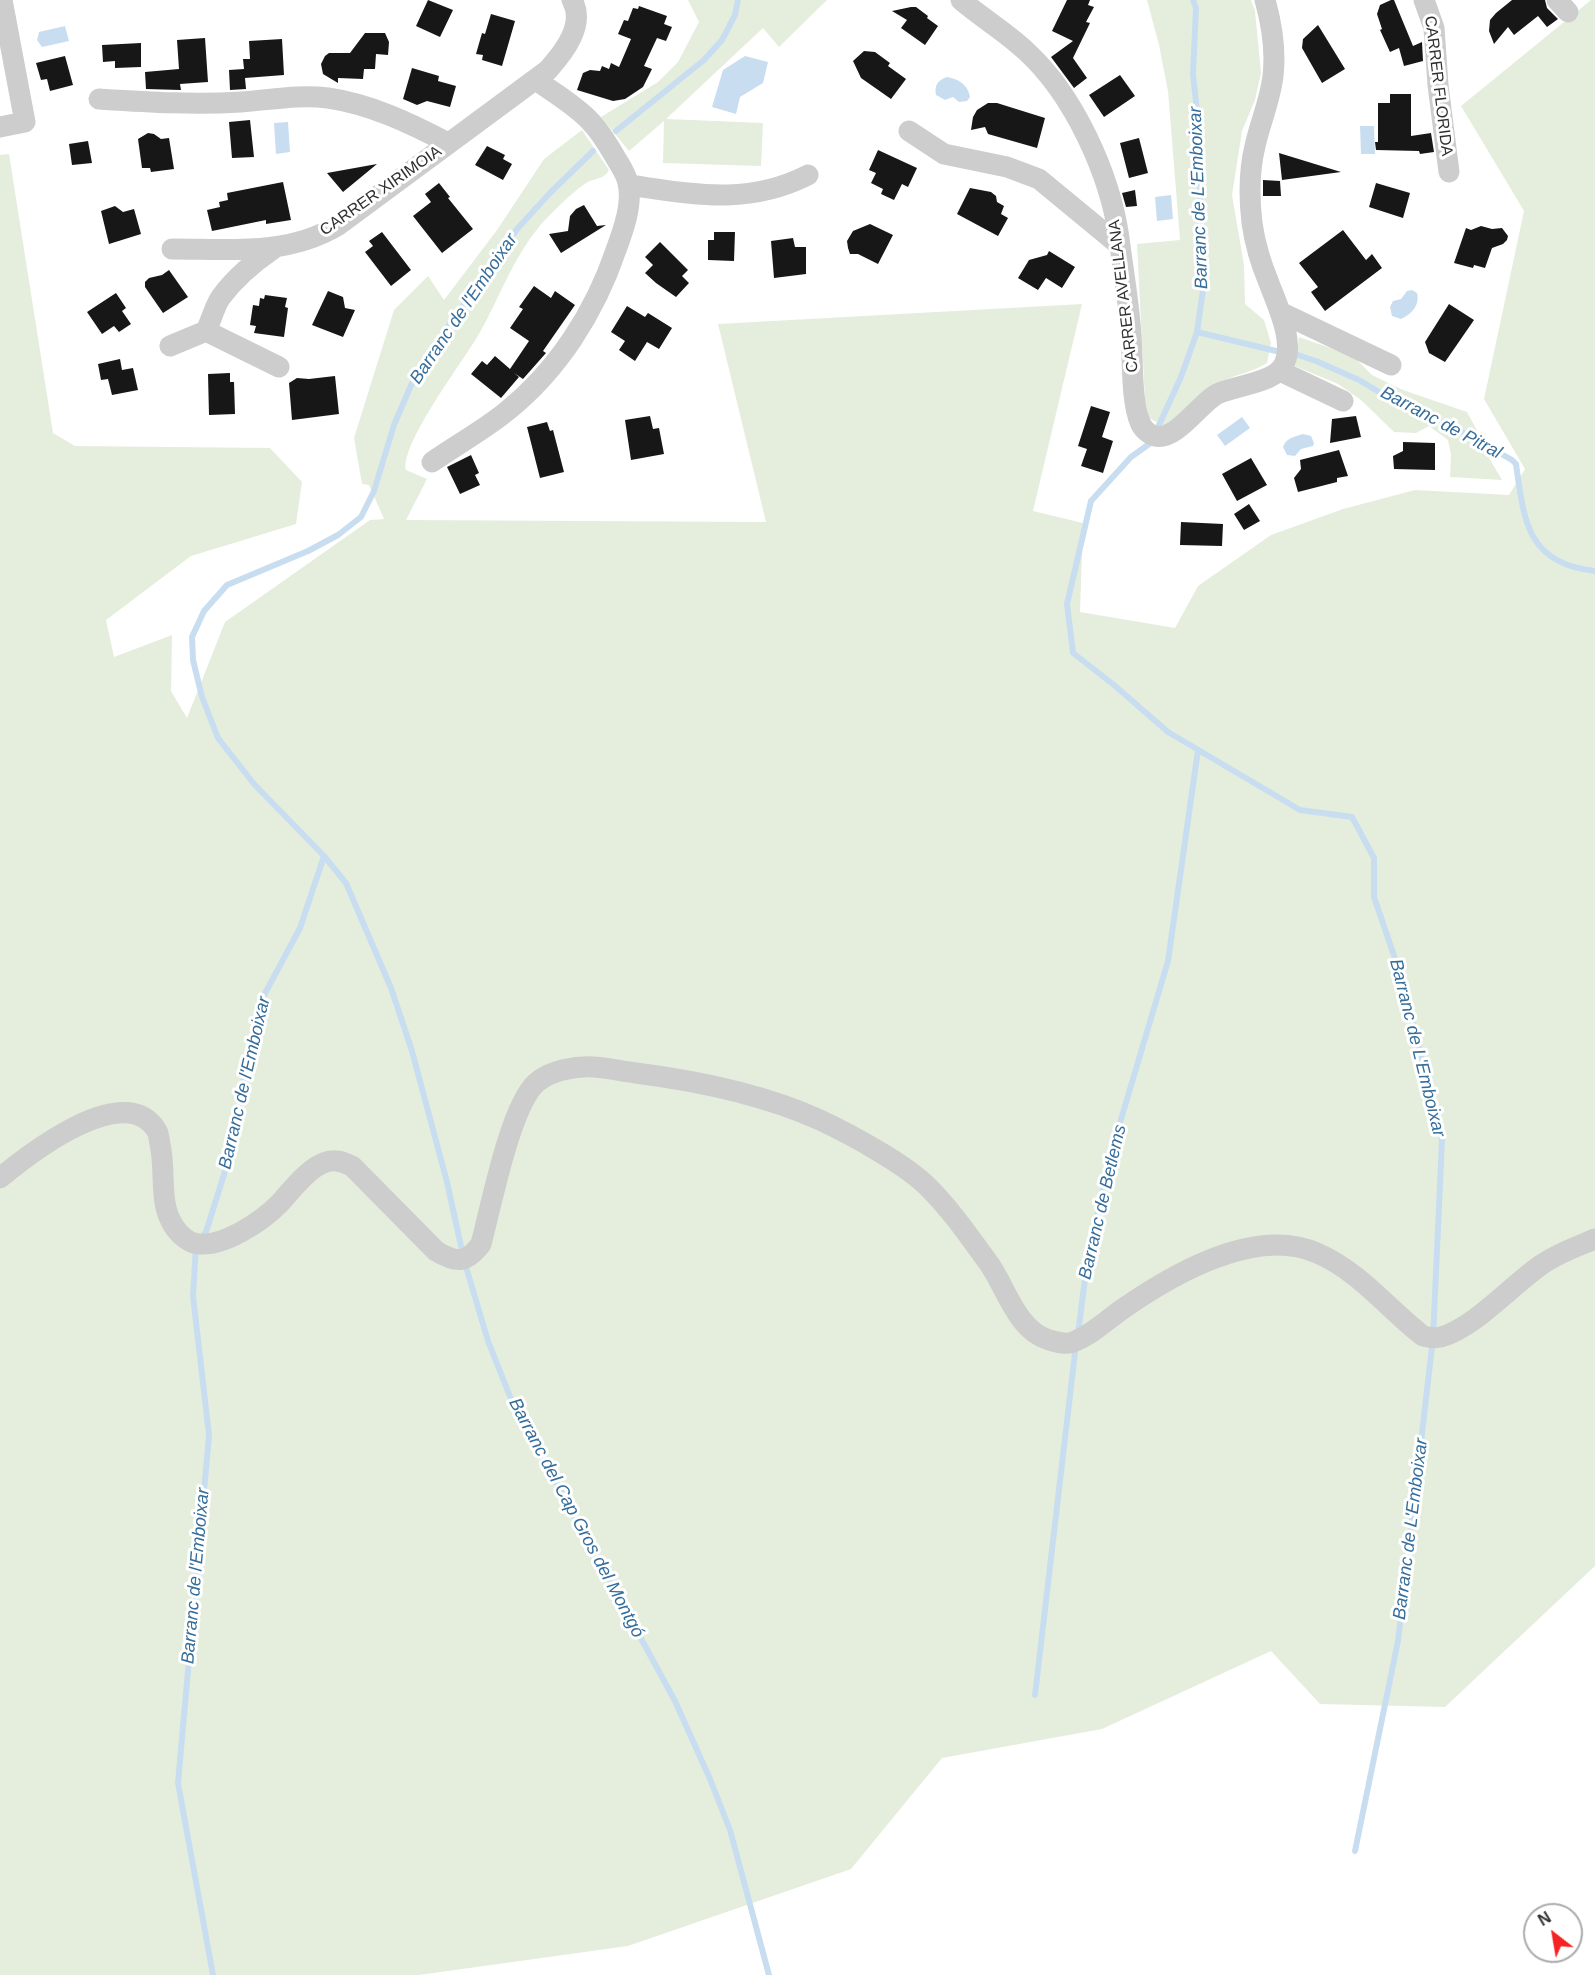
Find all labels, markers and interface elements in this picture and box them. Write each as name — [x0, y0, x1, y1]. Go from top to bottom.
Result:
street label: CARRER FLORIDA — [1420, 15, 1456, 157]
water label: Barranc de L'Emboixar — [1185, 106, 1213, 290]
street label: CARRER XIRIMOIA — [317, 142, 445, 240]
street label: CARRER AVELLANA — [1105, 219, 1143, 373]
water label: Barranc de l'Emboixar — [406, 230, 522, 388]
water label: Barranc de Pitral — [1377, 382, 1505, 464]
water label: Barranc de L'Emboixar — [1384, 957, 1450, 1139]
water label: Barranc de l'Emboixar — [215, 995, 275, 1171]
water label: Barranc de Betlems — [1075, 1123, 1131, 1281]
water label: Barranc del Cap Gros del Montgó — [504, 1395, 648, 1641]
water label: Barranc de L'Emboixar — [1389, 1437, 1433, 1621]
water label: Barranc de l'Emboixar — [178, 1487, 214, 1665]
north arrow — [1523, 1903, 1583, 1963]
text: N — [1535, 1909, 1554, 1929]

